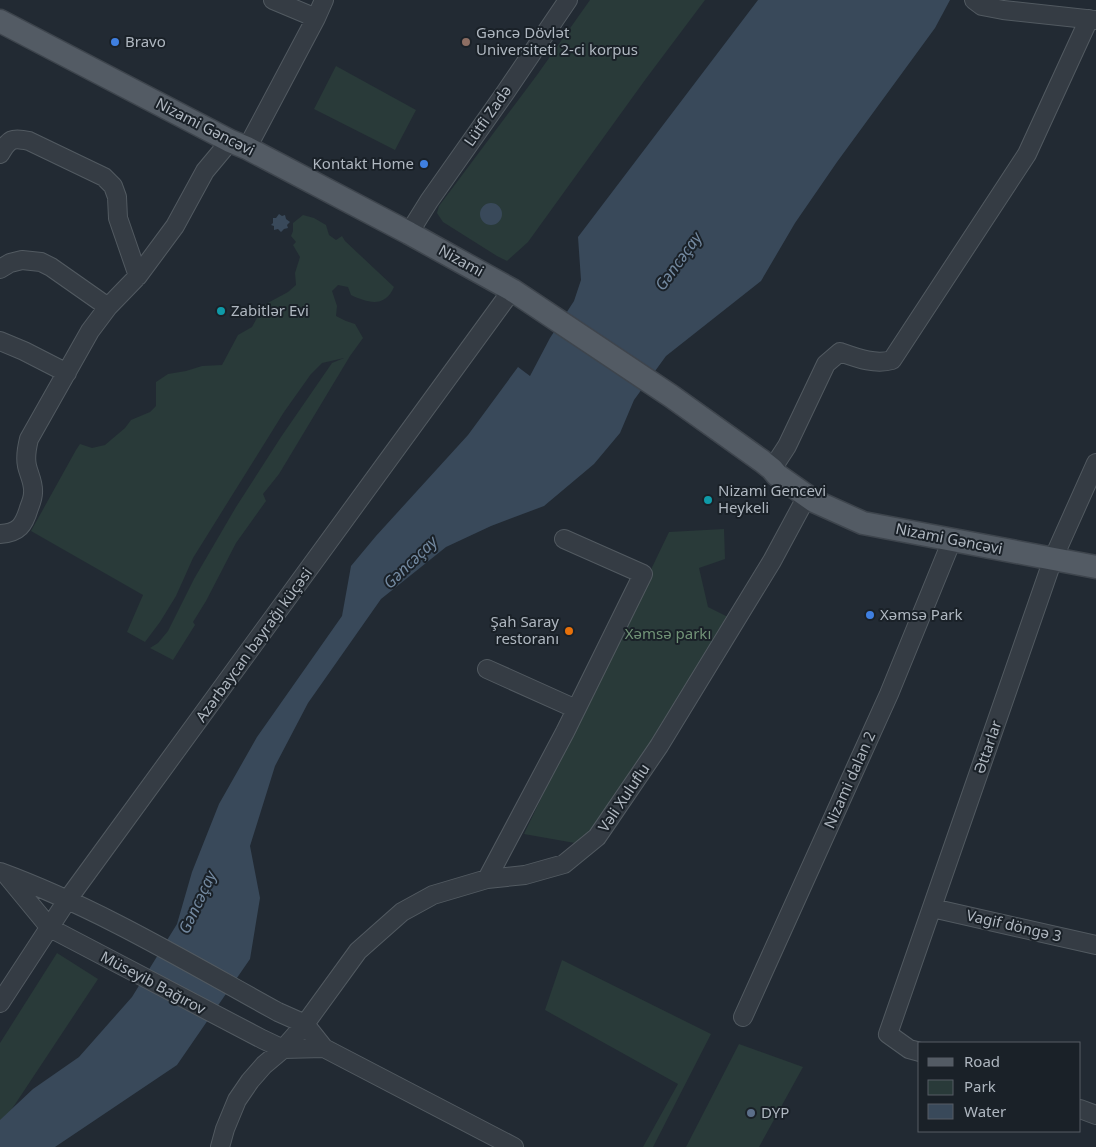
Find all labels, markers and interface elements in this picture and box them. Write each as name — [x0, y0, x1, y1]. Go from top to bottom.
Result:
place label: Gəncə Dövlət Universiteti 2-ci korpus — [476, 22, 638, 59]
place label: Bravo — [125, 31, 166, 51]
marker: Bravo — [109, 36, 121, 48]
marker: Gəncə Dövlət Universiteti 2-ci korpus — [460, 36, 472, 48]
street label: Lütfi Zadə — [459, 81, 515, 150]
street label: Nizami Gəncəvi — [153, 93, 258, 160]
place label: Kontakt Home — [313, 153, 414, 173]
marker: Kontakt Home — [418, 158, 430, 170]
water label: Gəncəçay — [649, 226, 708, 295]
street label: Nizami — [435, 240, 488, 281]
place label: Zabitlər Evi — [231, 300, 309, 320]
marker: Zabitlər Evi — [215, 305, 227, 317]
place label: Nizami Gencevi Heykeli — [718, 480, 826, 517]
marker: Nizami Gencevi Heykeli — [702, 494, 714, 506]
street label: Nizami Gəncəvi — [894, 518, 1004, 558]
water label: Gəncəçay — [378, 530, 443, 593]
street label: Azərbaycan bayrağı küçəsi — [190, 563, 316, 726]
place label: Xəmsə Park — [880, 604, 963, 624]
marker: Xəmsə Park — [864, 609, 876, 621]
place label: Şah Saray restoranı — [491, 611, 559, 648]
park label: Xəmsə parkı — [625, 623, 711, 643]
marker: Şah Saray restoranı — [563, 625, 575, 637]
street label: Əttarlar — [969, 717, 1005, 776]
street label: Nizami dalan 2 — [819, 728, 879, 831]
street label: Vəli Xuluflu — [593, 759, 653, 836]
water label: Gəncəçay — [173, 866, 222, 937]
street label: Vagif döngə 3 — [965, 904, 1064, 946]
street label: Müseyib Bağırov — [97, 946, 210, 1018]
legend — [918, 1042, 1081, 1132]
text: Road — [964, 1051, 1000, 1071]
text: Park — [964, 1076, 996, 1096]
text: Water — [964, 1101, 1006, 1121]
place label: DYP — [761, 1102, 789, 1122]
marker: DYP — [745, 1107, 757, 1119]

